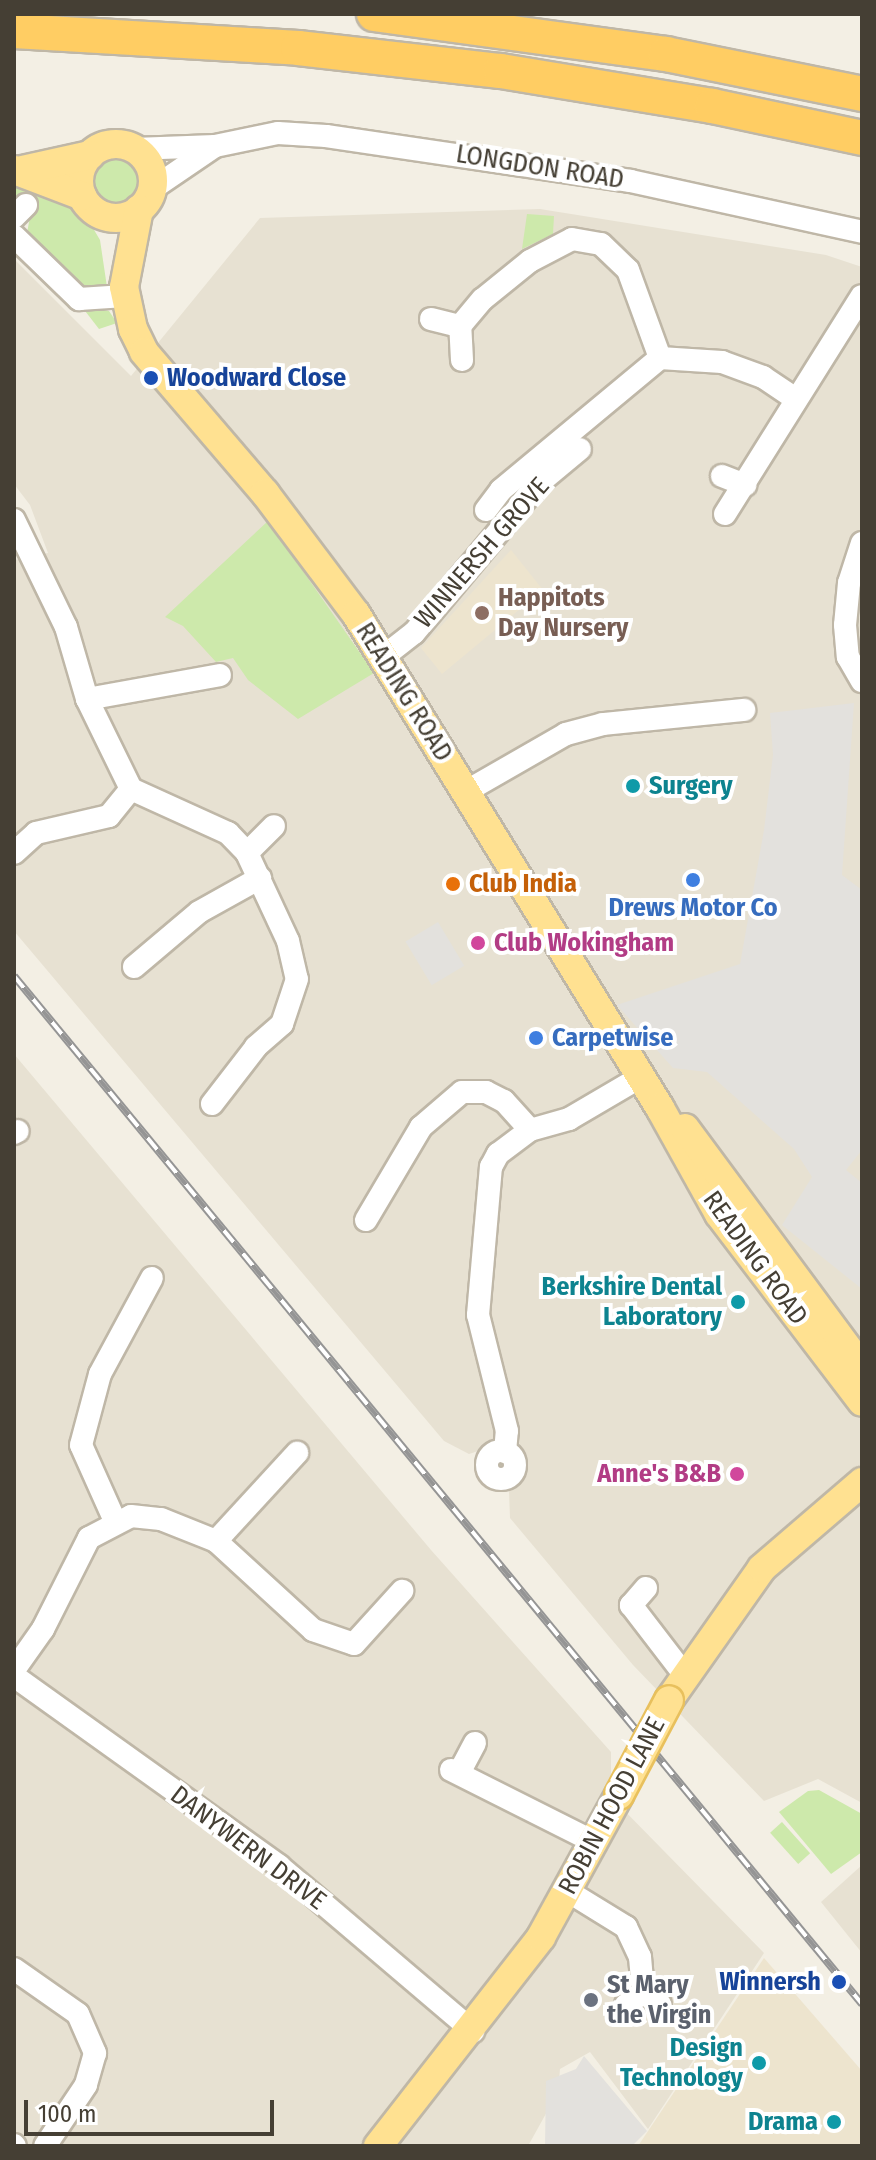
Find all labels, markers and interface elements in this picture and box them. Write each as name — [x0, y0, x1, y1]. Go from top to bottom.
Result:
street label: LONGDON ROAD — [454, 138, 626, 196]
place label: Woodward Close — [167, 362, 346, 394]
marker: Woodward Close — [142, 369, 160, 387]
street label: WINNERSH GROVE — [408, 471, 556, 635]
place label: Happitots Day Nursery — [498, 582, 628, 644]
marker: Happitots Day Nursery — [473, 604, 491, 622]
street label: READING ROAD — [349, 617, 459, 767]
place label: Surgery — [649, 770, 733, 802]
marker: Surgery — [624, 777, 642, 795]
place label: Club India — [469, 868, 577, 900]
marker: Drews Motor Co — [684, 871, 702, 889]
marker: Club India — [444, 875, 462, 893]
place label: Drews Motor Co — [608, 892, 778, 924]
place label: Club Wokingham — [494, 927, 674, 959]
marker: Club Wokingham — [469, 934, 487, 952]
place label: Carpetwise — [552, 1022, 673, 1054]
marker: Carpetwise — [527, 1029, 545, 1047]
street label: READING ROAD — [696, 1185, 814, 1331]
place label: Berkshire Dental Laboratory — [542, 1271, 722, 1332]
marker: Berkshire Dental Laboratory — [729, 1293, 747, 1311]
place label: Anne's B&B — [597, 1458, 721, 1490]
marker: Anne's B&B — [728, 1465, 746, 1483]
street label: ROBIN HOOD LANE — [552, 1712, 672, 1900]
street label: DANYWERN DRIVE — [164, 1779, 332, 1917]
place label: Winnersh — [719, 1966, 821, 1998]
place label: St Mary the Virgin — [607, 1969, 711, 2030]
marker: Winnersh — [828, 1971, 850, 1993]
marker: St Mary the Virgin — [582, 1991, 600, 2009]
place label: Design Technology — [620, 2032, 743, 2094]
marker: Design Technology — [750, 2054, 768, 2072]
scale bar — [28, 2084, 278, 2134]
text: 100 m — [38, 2100, 96, 2128]
place label: Drama — [748, 2106, 818, 2138]
marker: Drama — [825, 2113, 843, 2131]

